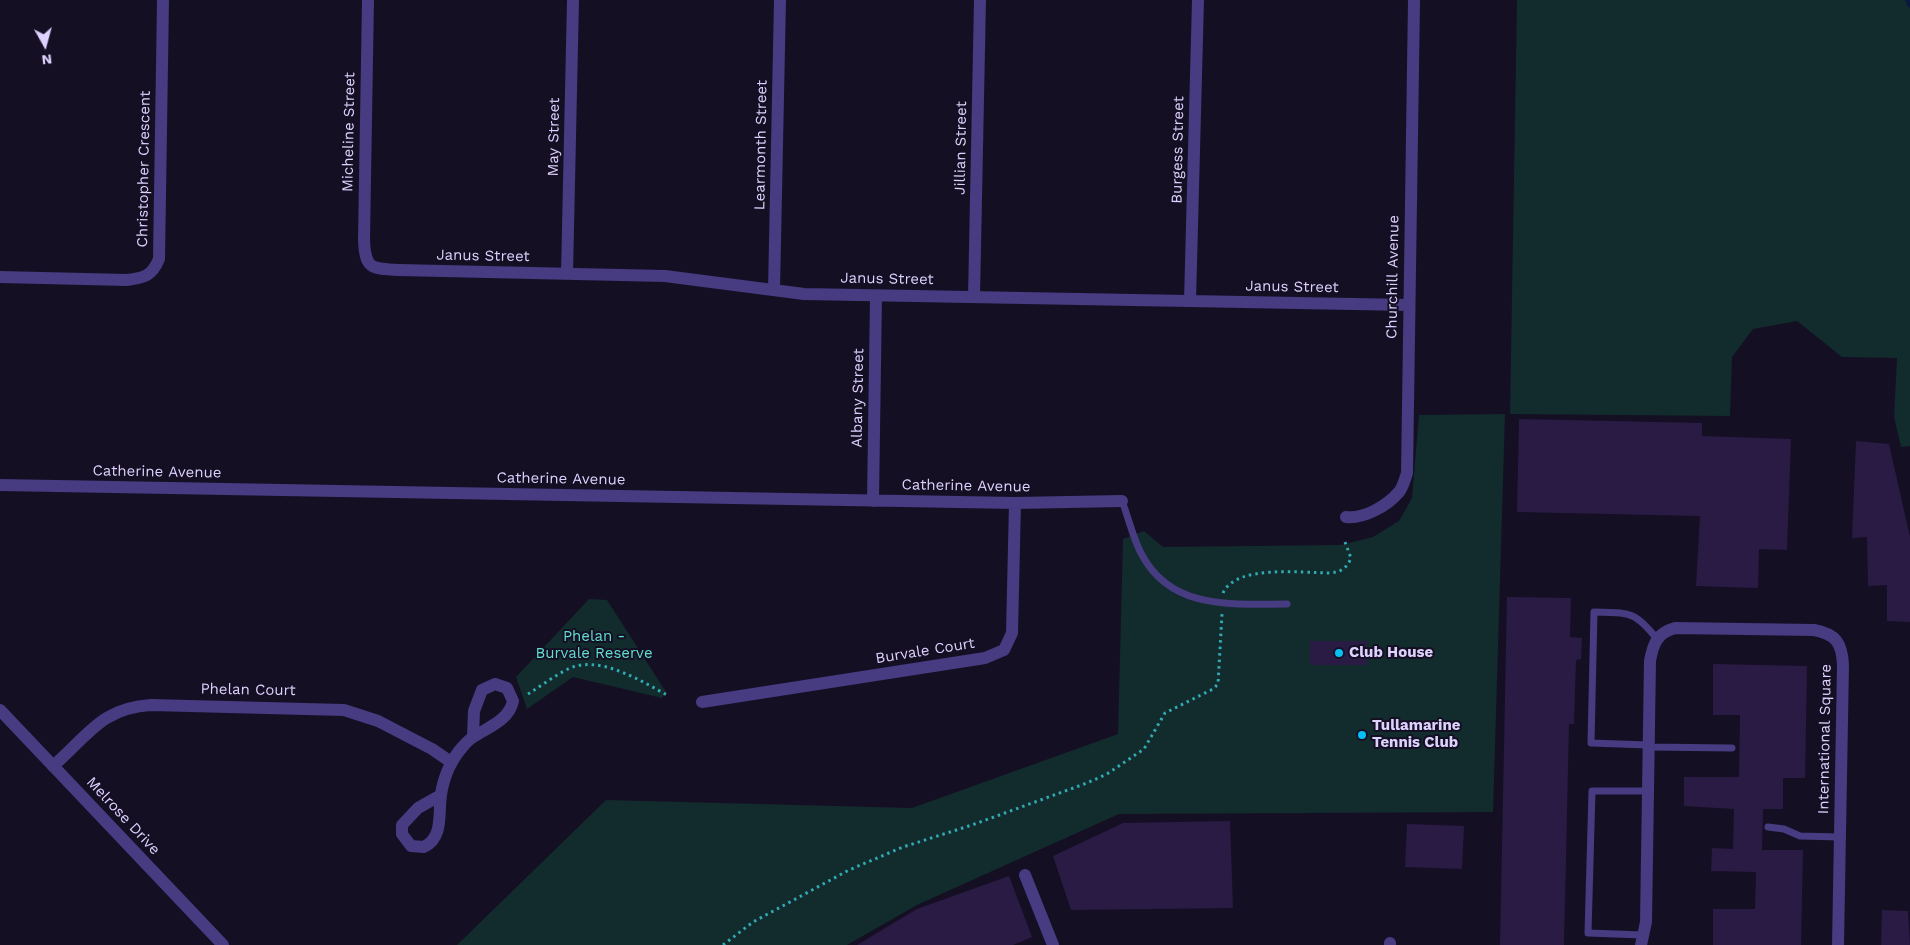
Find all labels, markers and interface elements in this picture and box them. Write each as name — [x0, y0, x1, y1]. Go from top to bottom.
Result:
north arrow — [20, 20, 70, 70]
text: N — [41, 51, 53, 68]
street label: Micheline Street — [339, 72, 359, 192]
street label: Learmonth Street — [751, 80, 771, 210]
street label: Christopher Crescent — [134, 91, 154, 247]
street label: Burgess Street — [1168, 96, 1188, 204]
street label: May Street — [544, 97, 564, 177]
street label: Jillian Street — [951, 101, 971, 195]
street label: Churchill Avenue — [1383, 215, 1403, 339]
street label: Janus Street — [436, 246, 530, 266]
street label: Janus Street — [840, 269, 934, 289]
street label: Janus Street — [1245, 277, 1339, 297]
street label: Albany Street — [848, 348, 868, 448]
street label: Catherine Avenue — [92, 462, 222, 482]
street label: Catherine Avenue — [496, 469, 626, 489]
street label: Catherine Avenue — [901, 476, 1031, 496]
park label: Phelan - Burvale Reserve — [535, 628, 653, 663]
street label: Burvale Court — [874, 634, 976, 668]
place label: Club House — [1349, 644, 1433, 662]
marker: Club House — [1333, 647, 1345, 659]
street label: International Square — [1815, 664, 1835, 814]
street label: Phelan Court — [200, 680, 296, 700]
place label: Tullamarine Tennis Club — [1372, 717, 1460, 752]
marker: Tullamarine Tennis Club — [1356, 729, 1368, 741]
street label: Melrose Drive — [82, 773, 164, 859]

